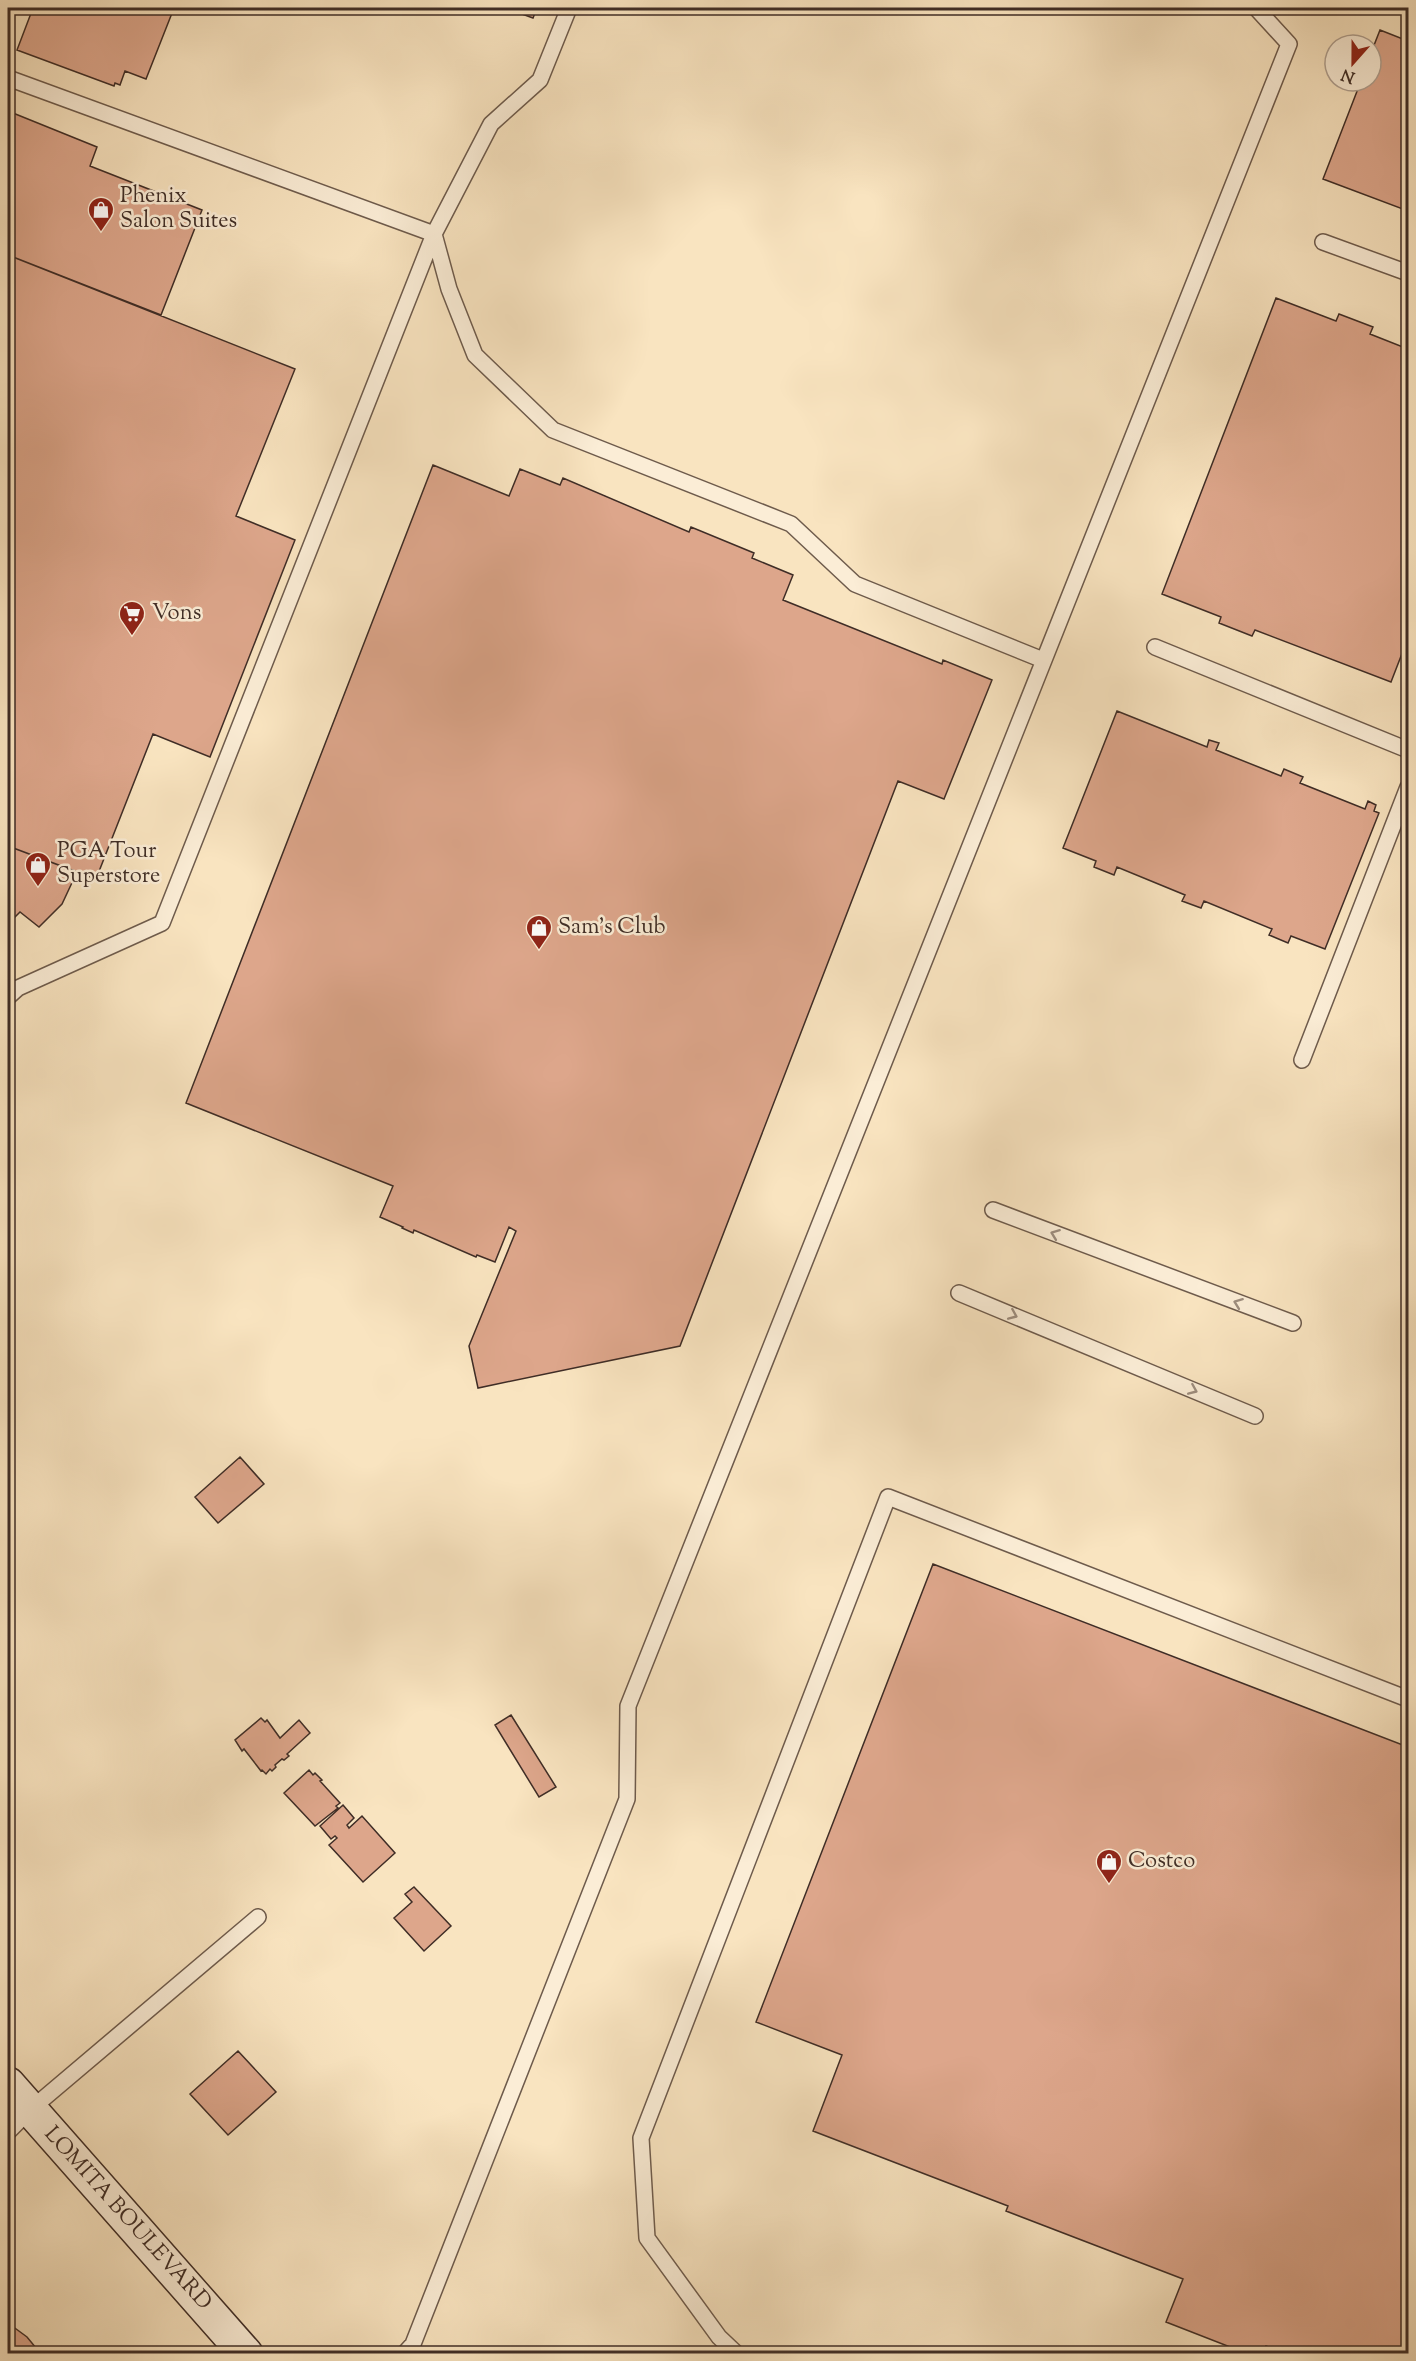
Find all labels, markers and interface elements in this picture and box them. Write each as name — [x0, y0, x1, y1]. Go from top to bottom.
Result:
north arrow — [1323, 33, 1383, 93]
text: N — [1338, 62, 1359, 88]
place label: Phenix Salon Suites — [120, 181, 237, 238]
shop icon: Phenix Salon Suites — [86, 195, 116, 233]
place label: Vons — [152, 598, 201, 630]
supermarket icon: Vons — [117, 599, 147, 637]
place label: PGA Tour Superstore — [57, 836, 160, 893]
shop icon: PGA Tour Superstore — [23, 850, 53, 888]
place label: Sam's Club — [558, 912, 665, 944]
shop icon: Sam's Club — [524, 913, 554, 951]
one-way arrow — [1051, 1228, 1061, 1241]
one-way arrow — [1233, 1297, 1244, 1310]
one-way arrow — [1007, 1308, 1018, 1320]
one-way arrow — [1187, 1383, 1198, 1395]
place label: Costco — [1128, 1846, 1195, 1878]
shop icon: Costco — [1094, 1847, 1124, 1885]
street label: LOMITA BOULEVARD — [35, 2120, 219, 2318]

